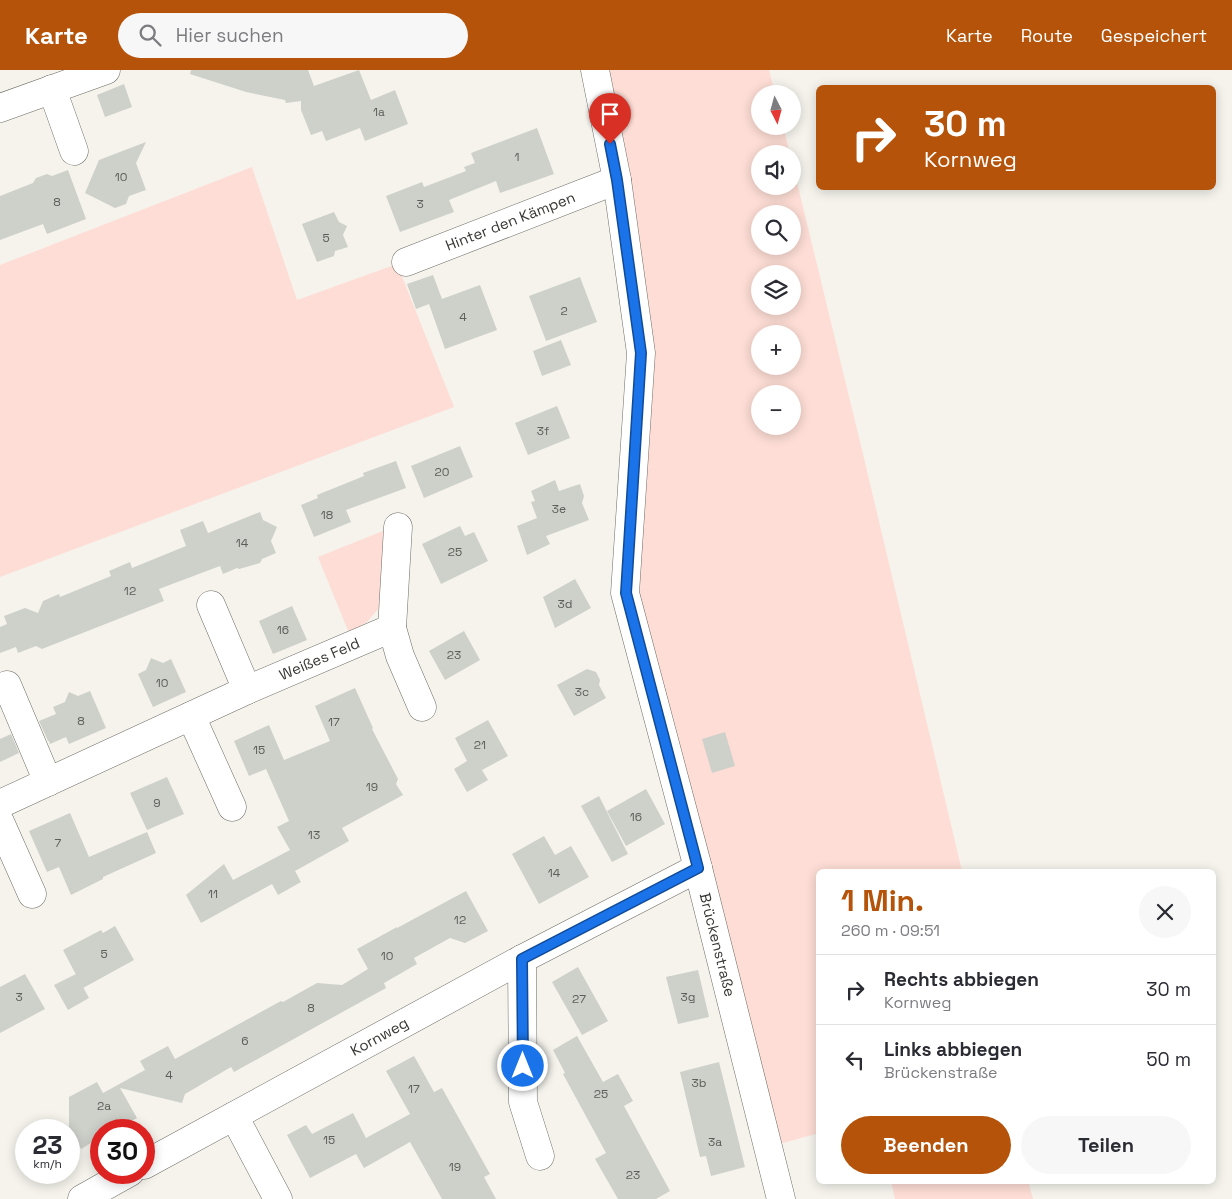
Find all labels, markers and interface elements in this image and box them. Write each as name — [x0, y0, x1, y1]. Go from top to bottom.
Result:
search box — [118, 13, 468, 58]
text: Karte — [25, 20, 88, 51]
icon: search — [136, 21, 164, 49]
text: Hier suchen — [176, 23, 284, 48]
text: Karte — [946, 24, 993, 47]
text: Route — [1021, 24, 1073, 47]
text: Gespeichert — [1101, 24, 1207, 47]
north arrow — [751, 85, 801, 135]
map controls — [751, 85, 801, 435]
pin — [589, 93, 631, 144]
icon: arrive — [596, 100, 624, 128]
text: 30 m — [924, 102, 1007, 146]
house number: 1a — [373, 104, 385, 120]
icon: right — [841, 105, 906, 170]
button: sound — [751, 145, 801, 195]
text: Kornweg — [924, 145, 1017, 173]
house number: 1 — [514, 149, 520, 165]
house number: 10 — [115, 169, 127, 185]
street label: Hinter den Kämpen — [443, 187, 578, 255]
house number: 8 — [53, 194, 61, 210]
house number: 3 — [416, 196, 424, 212]
button: search — [751, 205, 801, 255]
house number: 5 — [322, 230, 330, 246]
button: layers — [751, 265, 801, 315]
house number: 2 — [560, 303, 568, 319]
house number: 4 — [459, 309, 467, 325]
button: + — [751, 325, 801, 375]
button: − — [751, 385, 801, 435]
house number: 3f — [537, 423, 549, 439]
house number: 20 — [435, 464, 449, 480]
house number: 3e — [552, 501, 566, 517]
house number: 18 — [321, 507, 333, 523]
house number: 14 — [236, 535, 249, 551]
house number: 25 — [448, 544, 462, 560]
house number: 12 — [124, 583, 136, 599]
house number: 3d — [558, 596, 572, 612]
house number: 16 — [277, 622, 289, 638]
street label: Weißes Feld — [276, 633, 363, 684]
house number: 23 — [447, 647, 461, 663]
house number: 10 — [156, 675, 168, 691]
house number: 3c — [575, 684, 589, 700]
house number: 8 — [77, 713, 85, 729]
house number: 17 — [328, 714, 340, 730]
house number: 21 — [474, 737, 486, 753]
house number: 15 — [253, 742, 265, 758]
house number: 19 — [366, 779, 378, 795]
house number: 9 — [153, 795, 161, 811]
house number: 16 — [630, 809, 642, 825]
house number: 13 — [308, 827, 320, 843]
house number: 7 — [55, 835, 62, 851]
house number: 14 — [548, 865, 561, 881]
text: 1 Min. — [841, 881, 924, 920]
house number: 11 — [208, 886, 218, 902]
button: close — [1139, 886, 1191, 938]
street label: Brückenstraße — [696, 891, 740, 999]
house number: 12 — [454, 912, 466, 928]
text: 260 m · 09:51 — [841, 920, 940, 941]
house number: 5 — [100, 946, 108, 962]
house number: 10 — [381, 948, 393, 964]
text: Rechts abbiegen — [884, 967, 1039, 992]
icon: right — [841, 976, 869, 1004]
text: 30 m — [1146, 977, 1191, 1002]
house number: 3 — [15, 989, 23, 1005]
house number: 3g — [681, 989, 695, 1005]
house number: 27 — [572, 991, 586, 1007]
text: Kornweg — [884, 992, 952, 1013]
house number: 8 — [307, 1000, 315, 1016]
street label: Kornweg — [347, 1013, 411, 1060]
house number: 6 — [241, 1033, 249, 1049]
text: Links abbiegen — [884, 1037, 1022, 1062]
position arrow — [496, 1039, 548, 1091]
icon: left — [841, 1046, 869, 1074]
text: 50 m — [1146, 1047, 1191, 1072]
text: Brückenstraße — [884, 1062, 998, 1083]
house number: 4 — [165, 1067, 173, 1083]
house number: 3b — [692, 1075, 707, 1091]
house number: 17 — [408, 1081, 420, 1097]
house number: 25 — [594, 1086, 608, 1102]
house number: 2a — [97, 1098, 111, 1114]
button: Beenden — [841, 1116, 1011, 1174]
button: Teilen — [1021, 1116, 1191, 1174]
speed limit sign: 30 — [90, 1119, 155, 1184]
text: 23 — [32, 1129, 63, 1161]
house number: 15 — [323, 1132, 335, 1148]
house number: 3a — [708, 1134, 722, 1150]
text: km/h — [33, 1156, 62, 1172]
house number: 19 — [449, 1159, 461, 1175]
house number: 23 — [626, 1167, 640, 1183]

